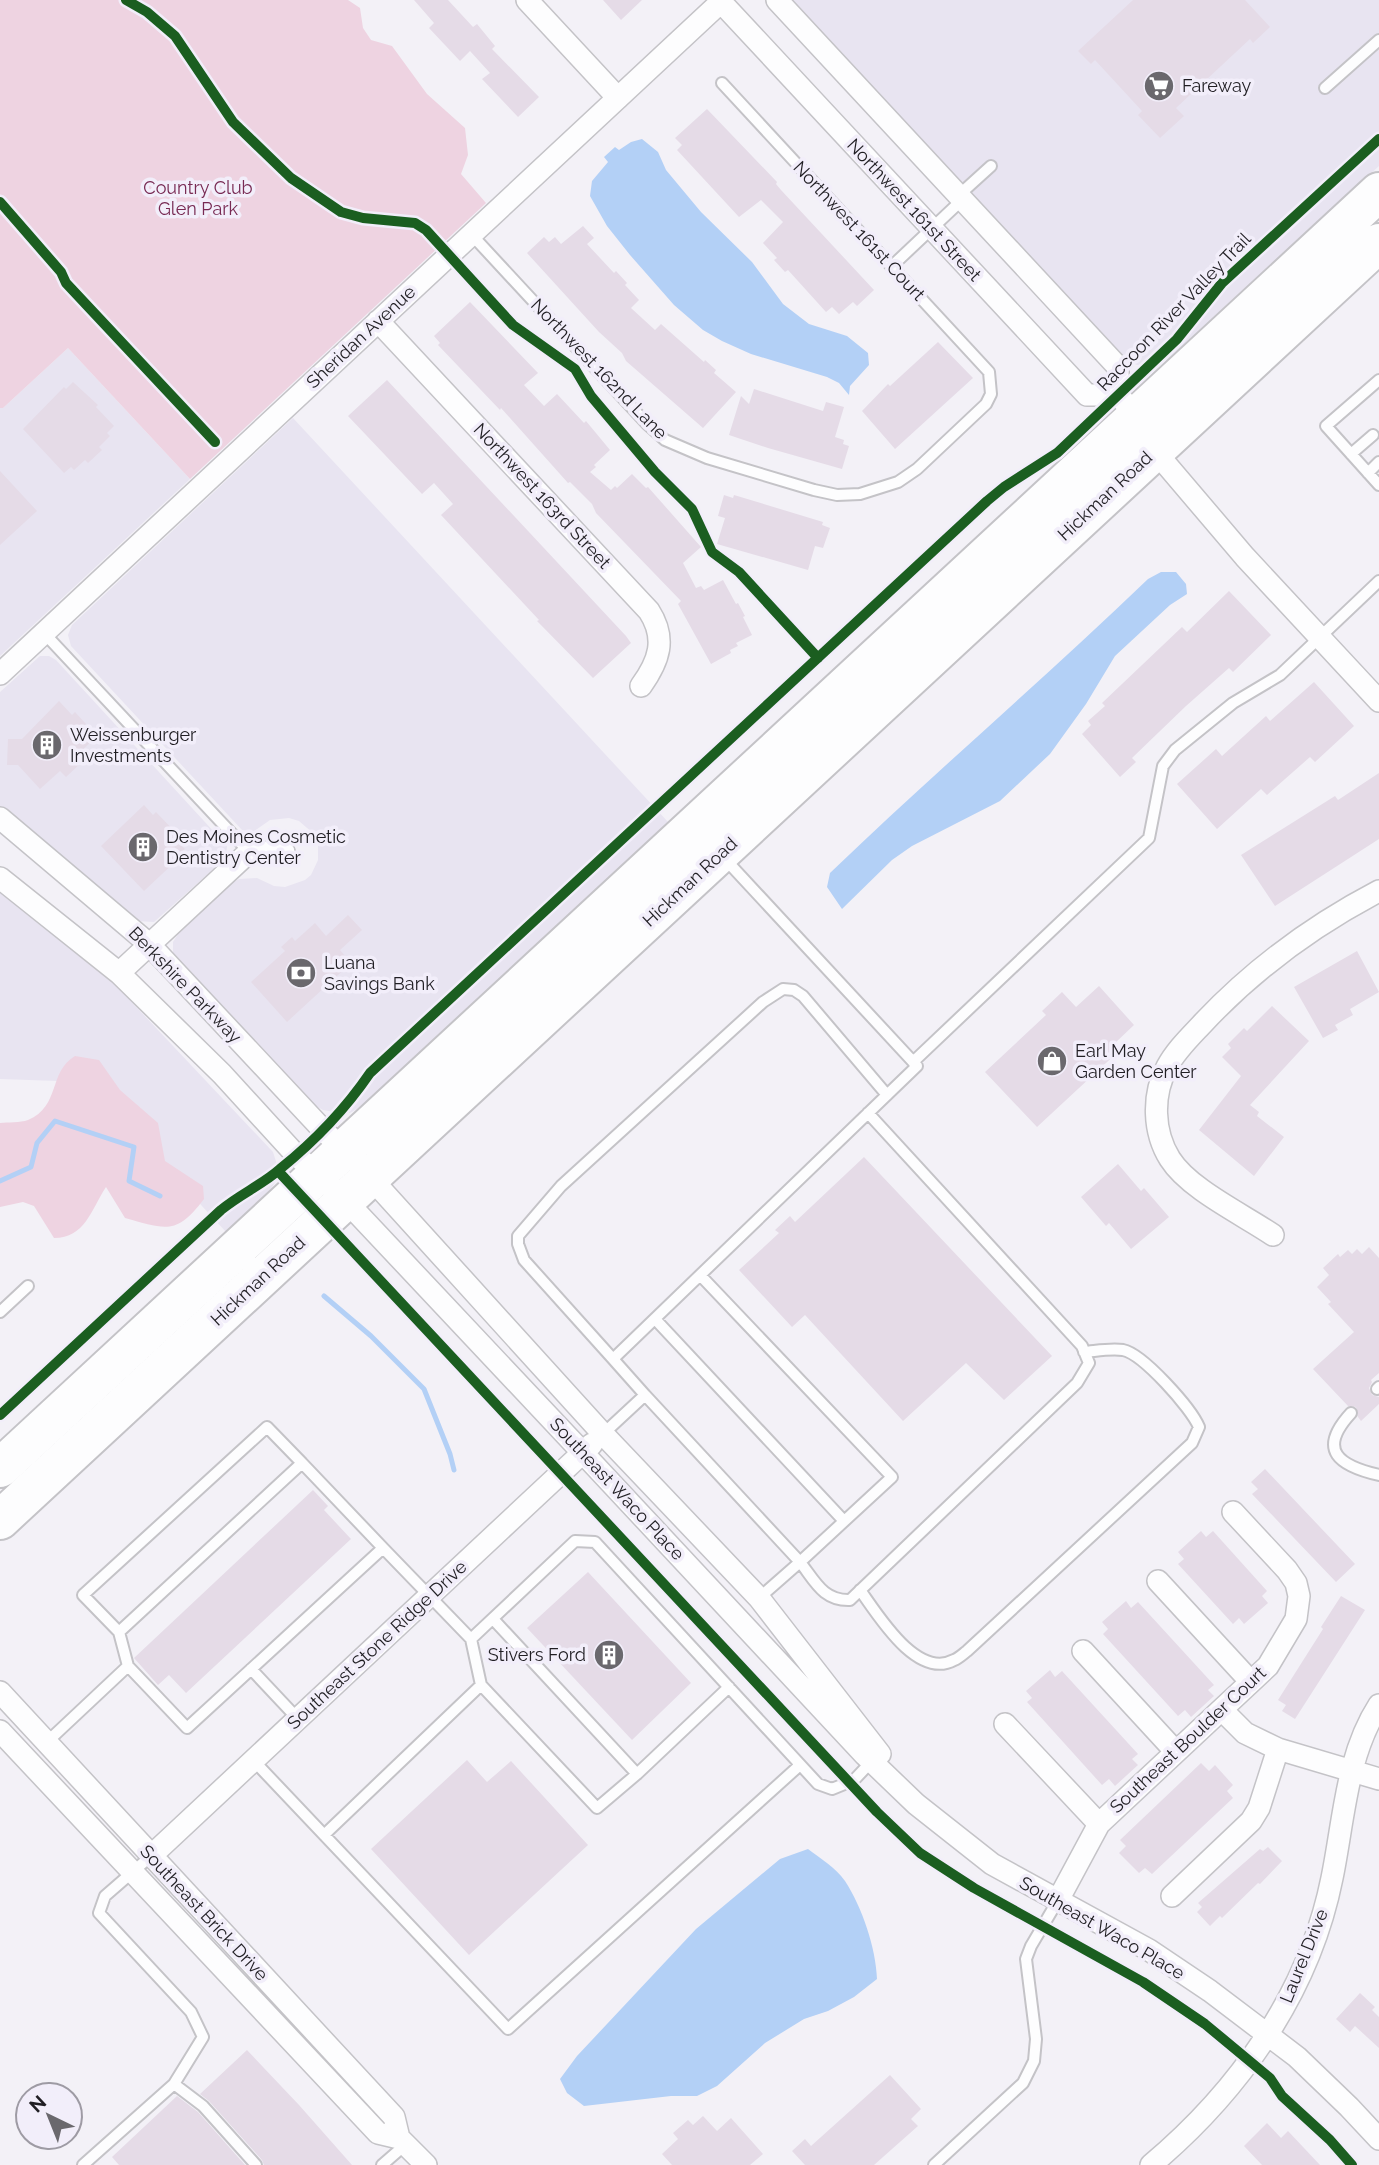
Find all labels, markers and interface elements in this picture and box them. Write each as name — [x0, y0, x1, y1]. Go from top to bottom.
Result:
supermarket icon: Fareway — [1142, 69, 1176, 103]
place label: Fareway — [1182, 75, 1252, 96]
street label: Northwest 161st Street — [843, 134, 986, 285]
street label: Northwest 161st Court — [789, 157, 929, 305]
park label: Country Club Glen Park — [143, 177, 253, 219]
street label: Raccoon River Valley Trail — [1093, 228, 1255, 395]
street label: Sheridan Avenue — [302, 281, 420, 392]
street label: Northwest 162nd Lane — [527, 294, 672, 443]
street label: Northwest 163rd Street — [469, 419, 615, 573]
street label: Hickman Road — [1053, 447, 1156, 545]
place label: Weissenburger Investments — [70, 724, 197, 766]
building icon: Weissenburger Investments — [30, 728, 64, 762]
place label: Des Moines Cosmetic Dentistry Center — [166, 826, 346, 868]
building icon: Des Moines Cosmetic Dentistry Center — [126, 830, 160, 864]
street label: Hickman Road — [638, 833, 741, 931]
street label: Berkshire Parkway — [125, 922, 246, 1047]
place label: Luana Savings Bank — [324, 952, 435, 994]
bank icon: Luana Savings Bank — [284, 956, 318, 990]
place label: Earl May Garden Center — [1075, 1040, 1197, 1082]
shop icon: Earl May Garden Center — [1035, 1044, 1069, 1078]
street label: Hickman Road — [206, 1232, 309, 1330]
street label: Southeast Waco Place — [546, 1413, 689, 1564]
street label: Southeast Stone Ridge Drive — [283, 1556, 471, 1733]
building icon: Stivers Ford — [592, 1638, 626, 1672]
place label: Stivers Ford — [488, 1644, 586, 1665]
street label: Southeast Boulder Court — [1105, 1662, 1270, 1817]
street label: Southeast Brick Drive — [136, 1841, 273, 1985]
street label: Southeast Waco Place — [1016, 1872, 1189, 1984]
street label: Laurel Drive — [1275, 1905, 1332, 2006]
north arrow — [14, 2081, 84, 2151]
text: N — [25, 2091, 50, 2117]

